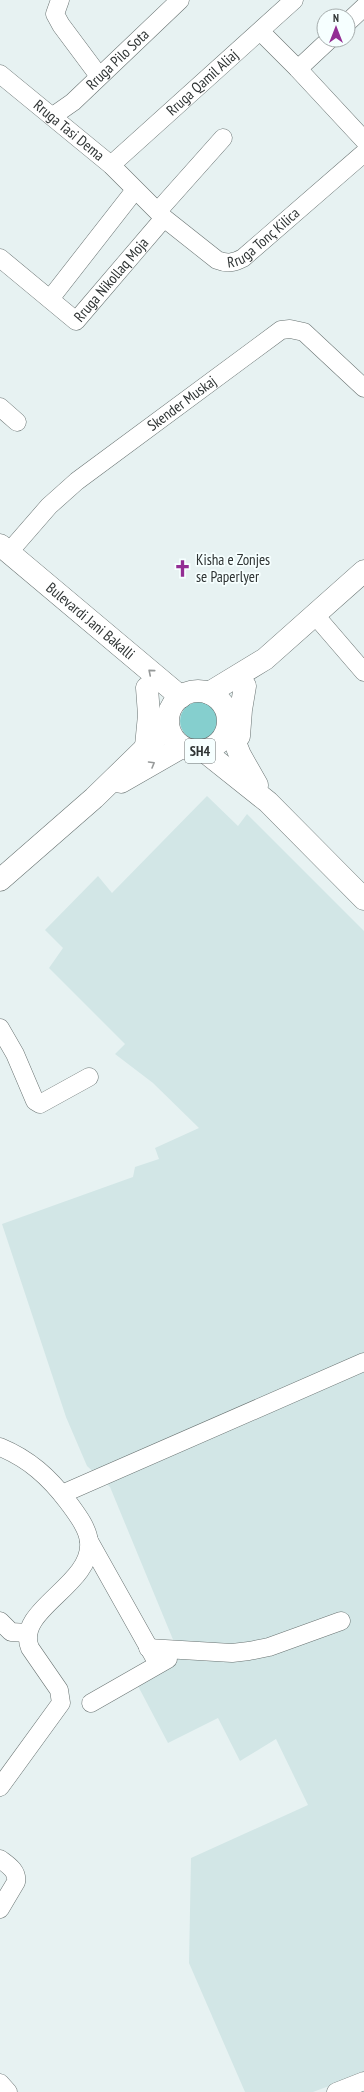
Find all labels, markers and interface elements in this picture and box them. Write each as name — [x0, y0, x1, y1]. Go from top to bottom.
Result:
north arrow — [316, 8, 356, 48]
text: N — [333, 11, 339, 25]
street label: Rruga Pilo Sota — [82, 25, 153, 94]
street label: Rruga Qamil Aliaj — [162, 45, 242, 120]
street label: Rruga Tasi Dema — [30, 95, 108, 165]
street label: Rruga Tonç Kilica — [226, 203, 303, 272]
street label: Rruga Nikollaq Moja — [70, 233, 152, 325]
street label: Skender Muskaj — [143, 371, 220, 435]
place label: Kisha e Zonjes se Paperlyer — [196, 550, 270, 586]
church icon: Kisha e Zonjes se Paperlyer — [173, 559, 193, 579]
street label: Bulevardi Jani Bakalli — [43, 578, 139, 663]
one-way arrow — [148, 669, 156, 676]
road number: SH4 — [185, 739, 215, 763]
one-way arrow — [148, 762, 155, 769]

